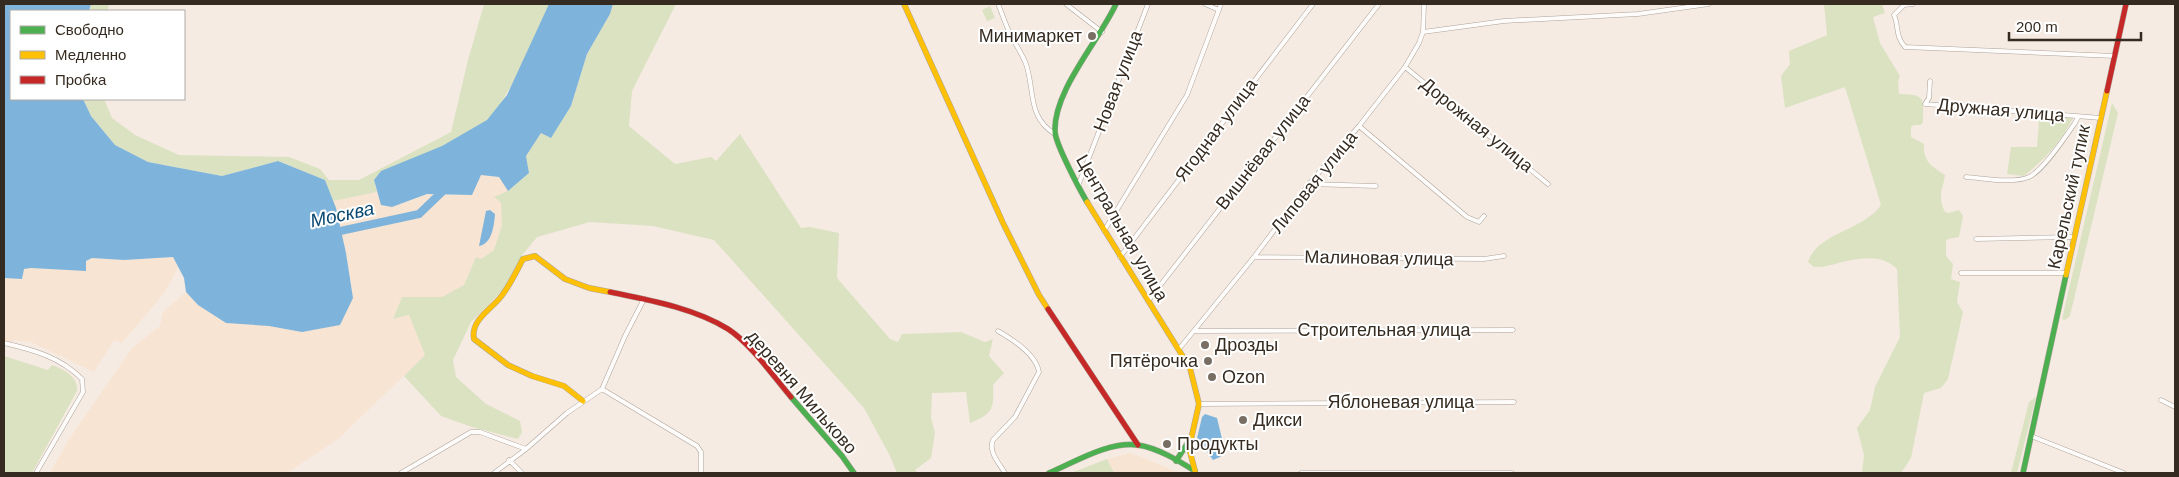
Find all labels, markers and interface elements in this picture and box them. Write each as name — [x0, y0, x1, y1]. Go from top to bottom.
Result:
legend — [10, 10, 185, 100]
scale bar — [2009, 10, 2142, 42]
text: 200 m — [2016, 18, 2058, 35]
text: Свободно — [55, 21, 124, 38]
place label: Минимаркет — [979, 26, 1082, 46]
street label: Новая улица — [1090, 27, 1147, 134]
marker: Минимаркет — [1086, 30, 1098, 42]
text: Медленно — [55, 46, 126, 63]
text: Пробка — [55, 71, 107, 88]
street label: Ягодная улица — [1171, 74, 1262, 185]
street label: Дорожная улица — [1417, 74, 1538, 177]
street label: Вишнёвая улица — [1212, 90, 1315, 213]
street label: Дружная улица — [1937, 94, 2066, 126]
street label: Карельский тупик — [2044, 123, 2094, 271]
street label: Липовая улица — [1267, 126, 1362, 237]
street label: Центральная улица — [1072, 151, 1173, 306]
water label: Москва — [308, 197, 376, 232]
street label: Малиновая улица — [1304, 247, 1455, 269]
street label: Строительная улица — [1298, 320, 1471, 340]
street label: деревня Мильково — [743, 326, 861, 458]
place label: Дрозды — [1215, 335, 1278, 355]
marker: Дрозды — [1199, 339, 1211, 351]
place label: Пятёрочка — [1110, 351, 1199, 371]
marker: Пятёрочка — [1202, 355, 1214, 367]
place label: Ozon — [1222, 367, 1265, 387]
marker: Ozon — [1206, 371, 1218, 383]
street label: Яблоневая улица — [1328, 392, 1475, 412]
place label: Дикси — [1253, 410, 1302, 430]
marker: Дикси — [1237, 414, 1249, 426]
place label: Продукты — [1177, 434, 1258, 454]
marker: Продукты — [1161, 438, 1173, 450]

